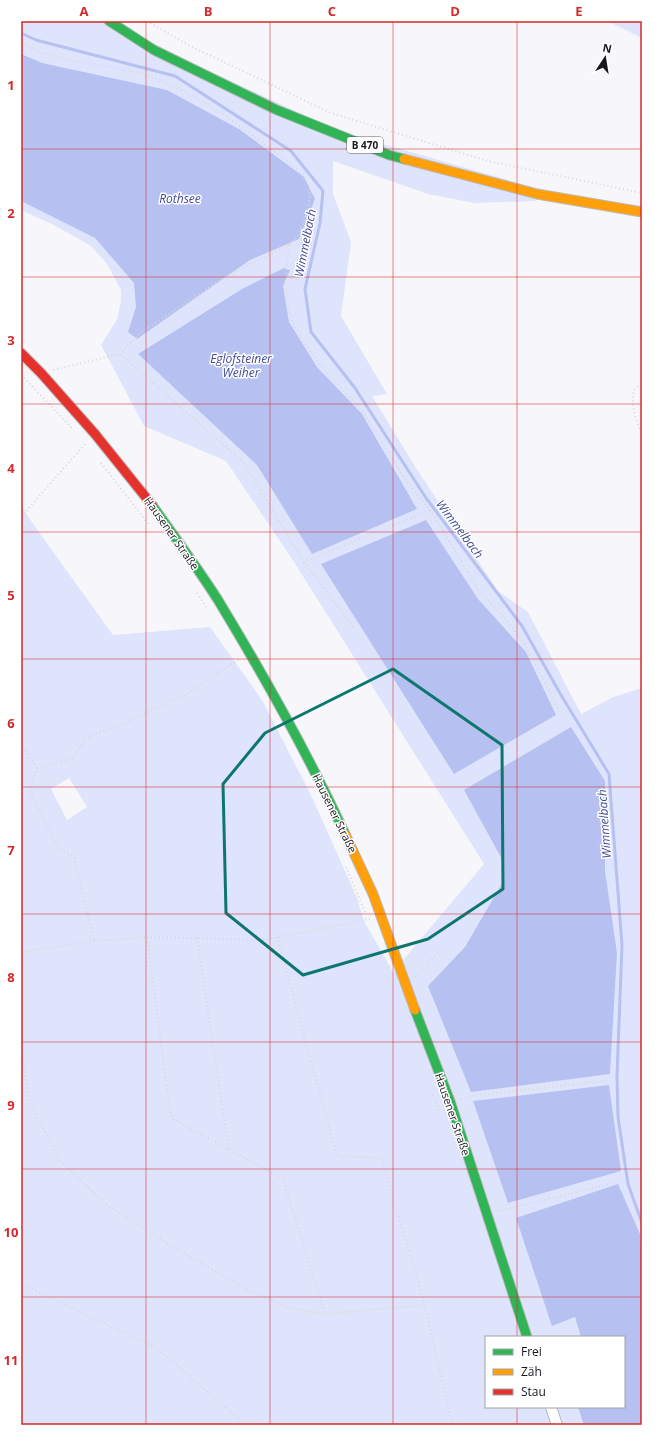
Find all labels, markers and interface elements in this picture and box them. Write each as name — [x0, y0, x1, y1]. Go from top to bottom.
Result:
text: A — [80, 2, 89, 20]
text: B — [204, 2, 213, 20]
text: C — [328, 2, 336, 20]
text: D — [450, 2, 460, 20]
text: E — [575, 2, 583, 20]
north arrow — [585, 38, 625, 78]
text: N — [601, 39, 613, 56]
text: 1 — [7, 76, 15, 94]
road number: B 470 — [347, 137, 383, 153]
water label: Rothsee — [159, 190, 201, 207]
text: 2 — [7, 204, 15, 222]
water label: Wimmelbach — [290, 207, 320, 279]
text: 3 — [7, 331, 15, 349]
water label: Eglofsteiner Weiher — [210, 350, 273, 381]
text: 4 — [7, 459, 15, 477]
street label: Hausener Straße — [141, 493, 203, 573]
water label: Wimmelbach — [432, 496, 488, 562]
text: 5 — [7, 586, 15, 604]
text: 6 — [7, 714, 15, 732]
street label: Hausener Straße — [309, 771, 361, 855]
water label: Wimmelbach — [593, 789, 615, 859]
text: 7 — [7, 841, 15, 859]
text: 8 — [7, 968, 15, 986]
street label: Hausener Straße — [432, 1071, 474, 1157]
text: 9 — [7, 1096, 15, 1114]
text: 10 — [4, 1223, 18, 1241]
legend — [485, 1336, 625, 1408]
text: Frei — [521, 1343, 542, 1360]
text: 11 — [4, 1351, 18, 1369]
text: Zäh — [521, 1363, 542, 1380]
text: Stau — [521, 1383, 546, 1400]

